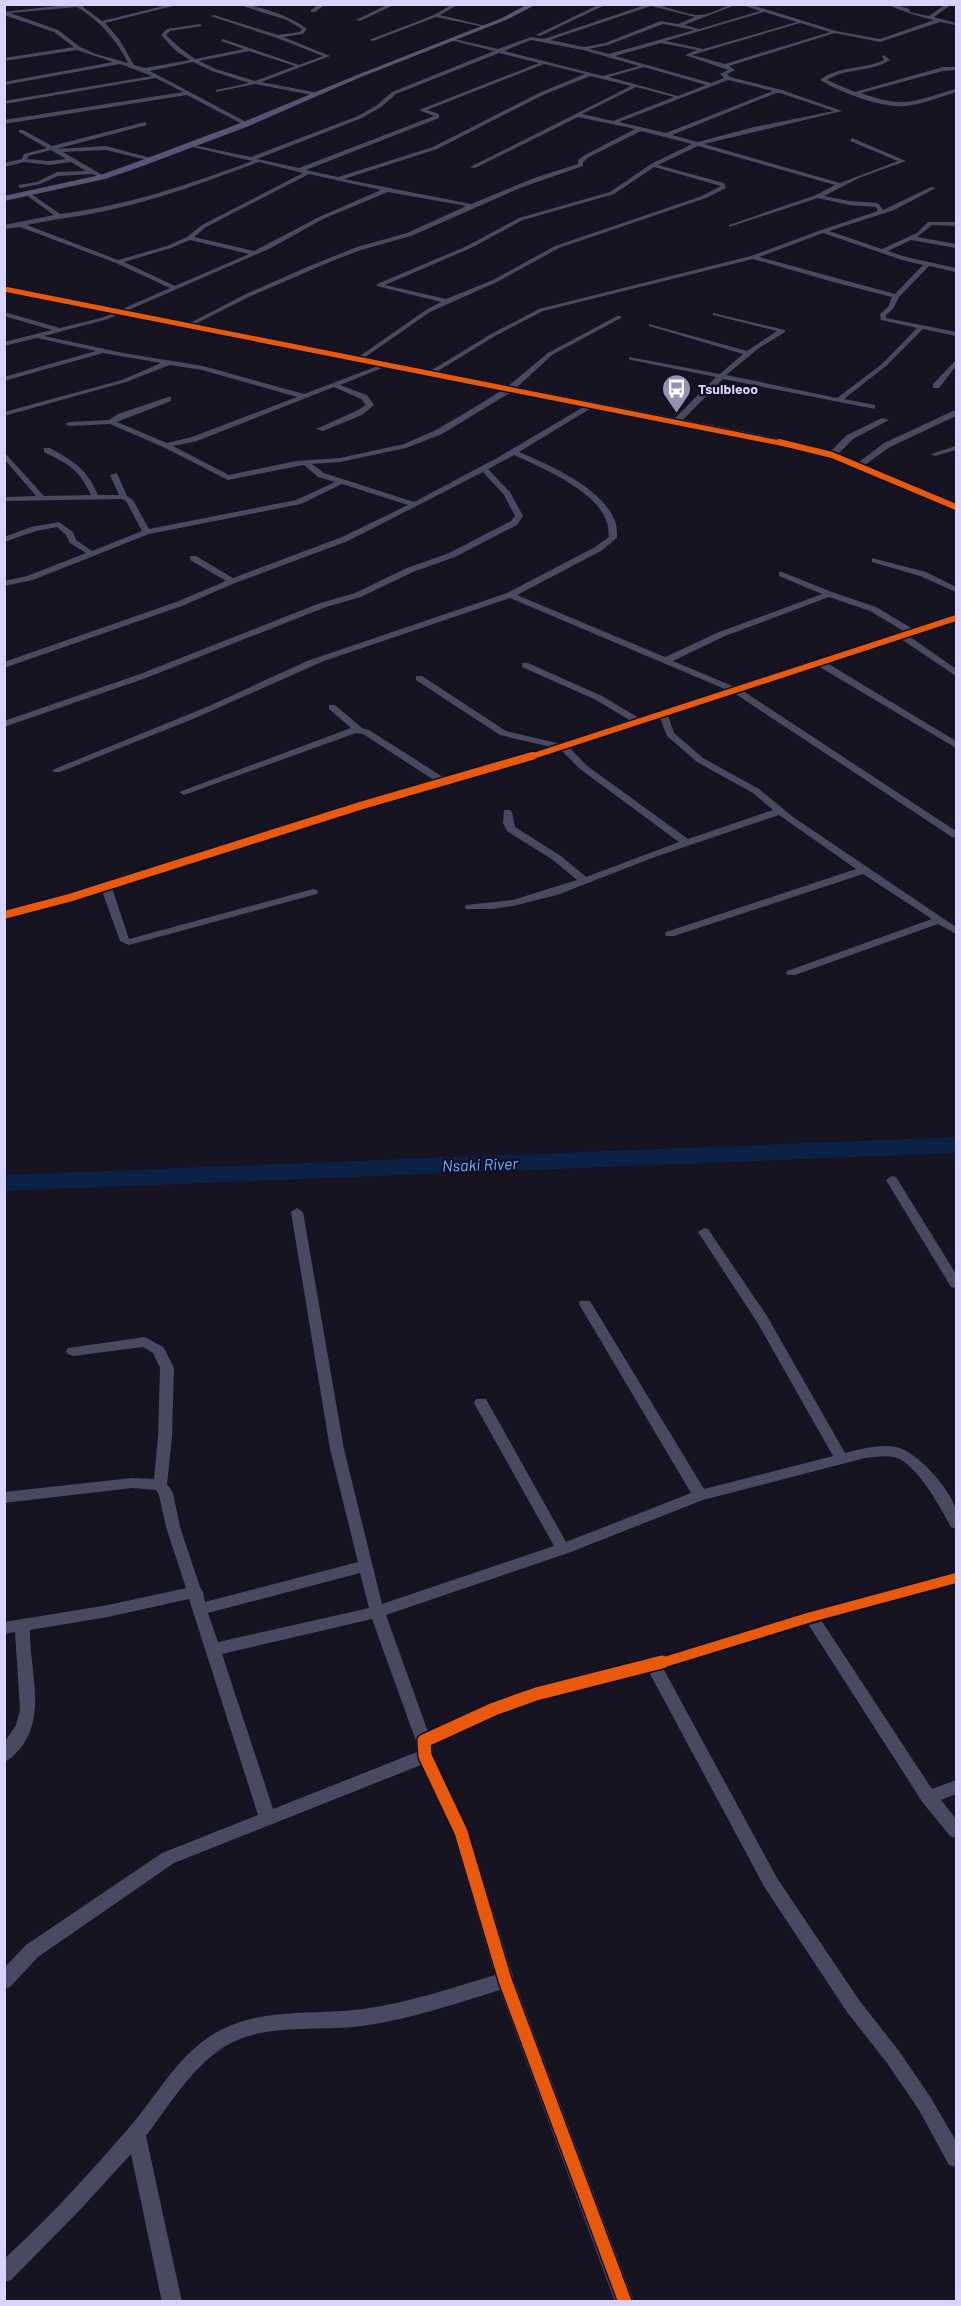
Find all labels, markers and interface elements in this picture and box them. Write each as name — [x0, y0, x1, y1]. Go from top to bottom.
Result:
bus stop icon: Tsuibleoo — [661, 372, 693, 414]
place label: Tsuibleoo — [698, 380, 758, 397]
water label: Nsaki River — [442, 1153, 520, 1175]

